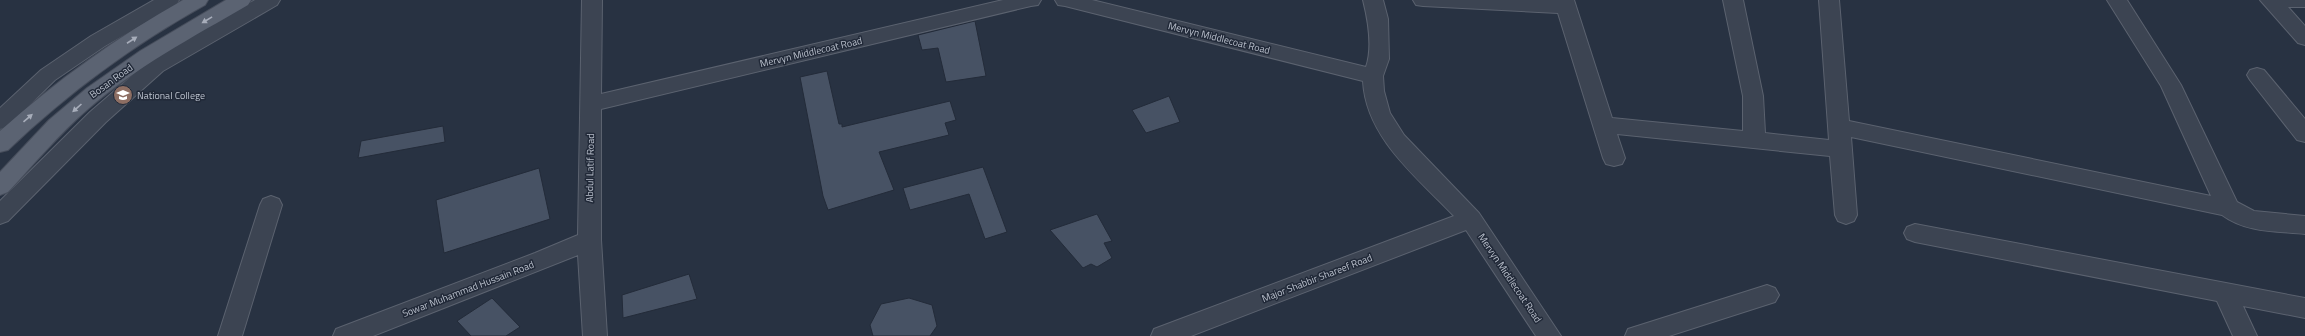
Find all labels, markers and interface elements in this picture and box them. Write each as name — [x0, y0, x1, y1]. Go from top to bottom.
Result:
one-way arrow — [202, 16, 212, 24]
street label: Mervyn Middlecoat Road — [1166, 18, 1272, 58]
street label: Mervyn Middlecoat Road — [758, 33, 864, 71]
one-way arrow — [127, 36, 137, 44]
street label: Bosan Road — [86, 60, 136, 102]
school or university icon: National College — [112, 84, 134, 106]
place label: National College — [137, 88, 205, 103]
one-way arrow — [72, 104, 82, 113]
one-way arrow — [23, 113, 34, 122]
street label: Abdul Latif Road — [582, 133, 598, 203]
street label: Mervyn Middlecoat Road — [1475, 230, 1545, 326]
street label: Major Shabbir Shareef Road — [1260, 250, 1374, 306]
street label: Sowar Muhammad Hussain Road — [400, 257, 536, 321]

